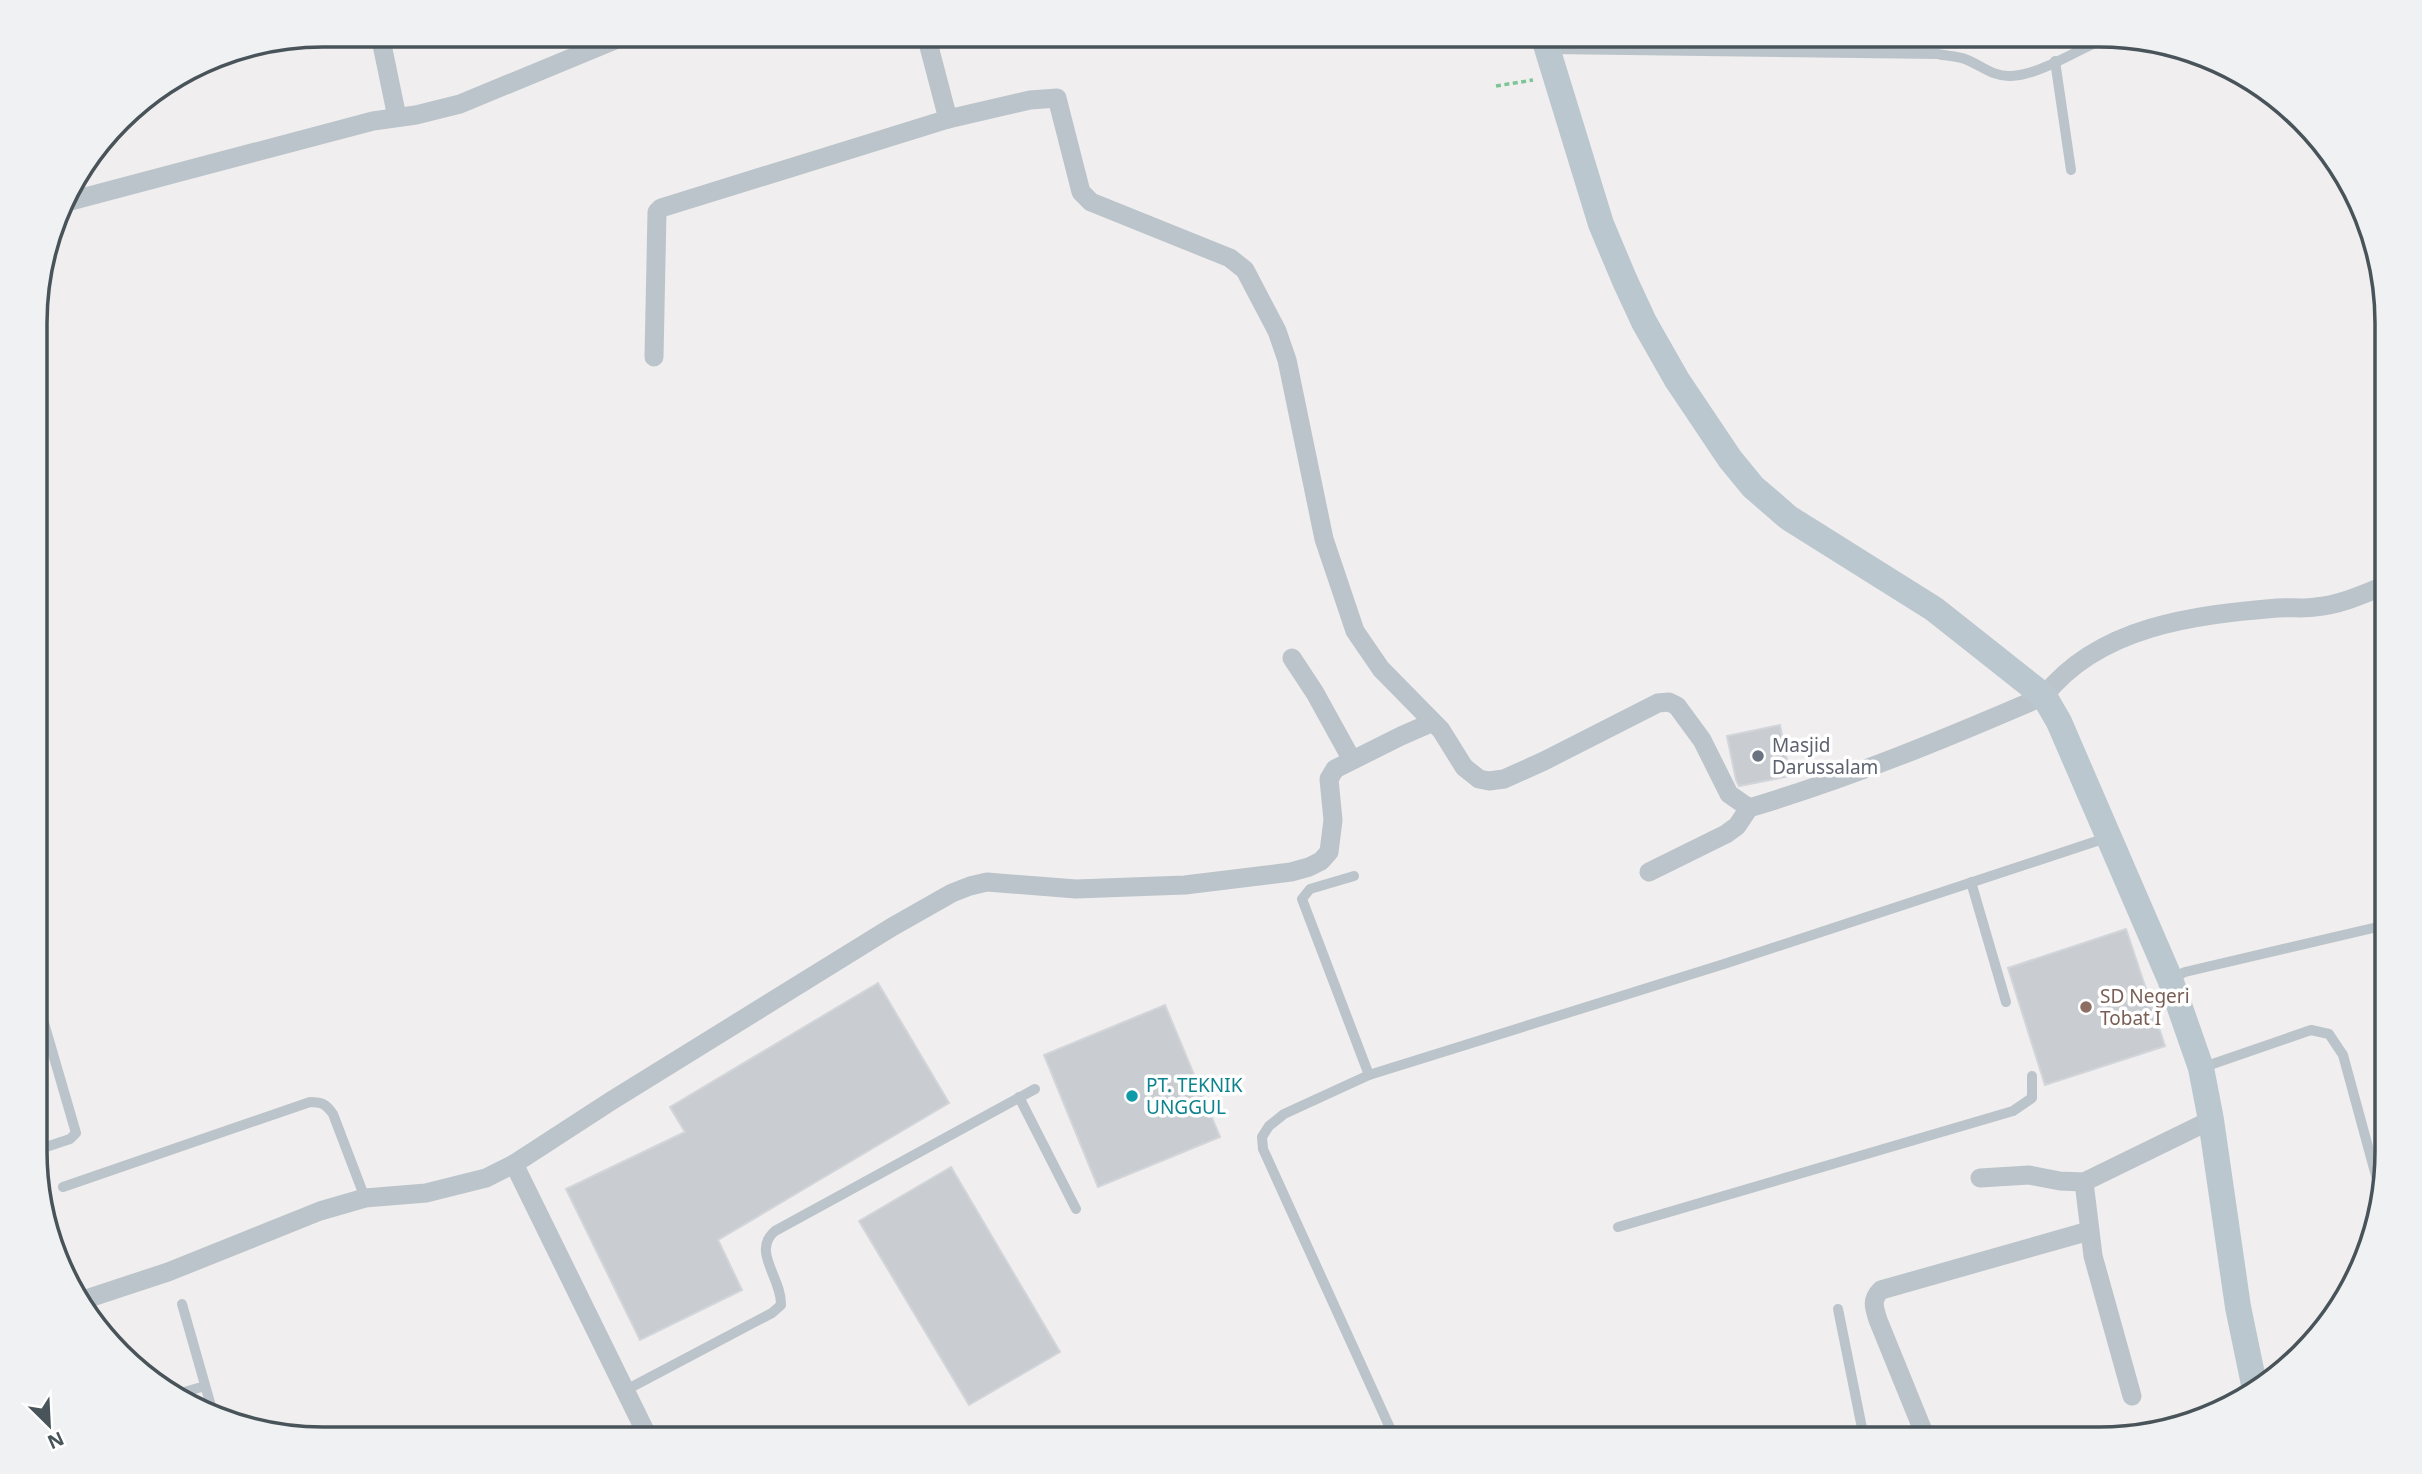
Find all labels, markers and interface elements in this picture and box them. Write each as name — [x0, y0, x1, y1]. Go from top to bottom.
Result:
place label: Masjid Darussalam — [1772, 732, 1878, 780]
marker: Masjid Darussalam — [1750, 748, 1766, 764]
place label: SD Negeri Tobat I — [2100, 983, 2190, 1031]
marker: SD Negeri Tobat I — [2078, 999, 2094, 1015]
place label: PT. TEKNIK UNGGUL — [1146, 1072, 1243, 1120]
marker: PT. TEKNIK UNGGUL — [1124, 1088, 1140, 1104]
north arrow — [14, 1390, 84, 1460]
text: N — [44, 1426, 68, 1456]

